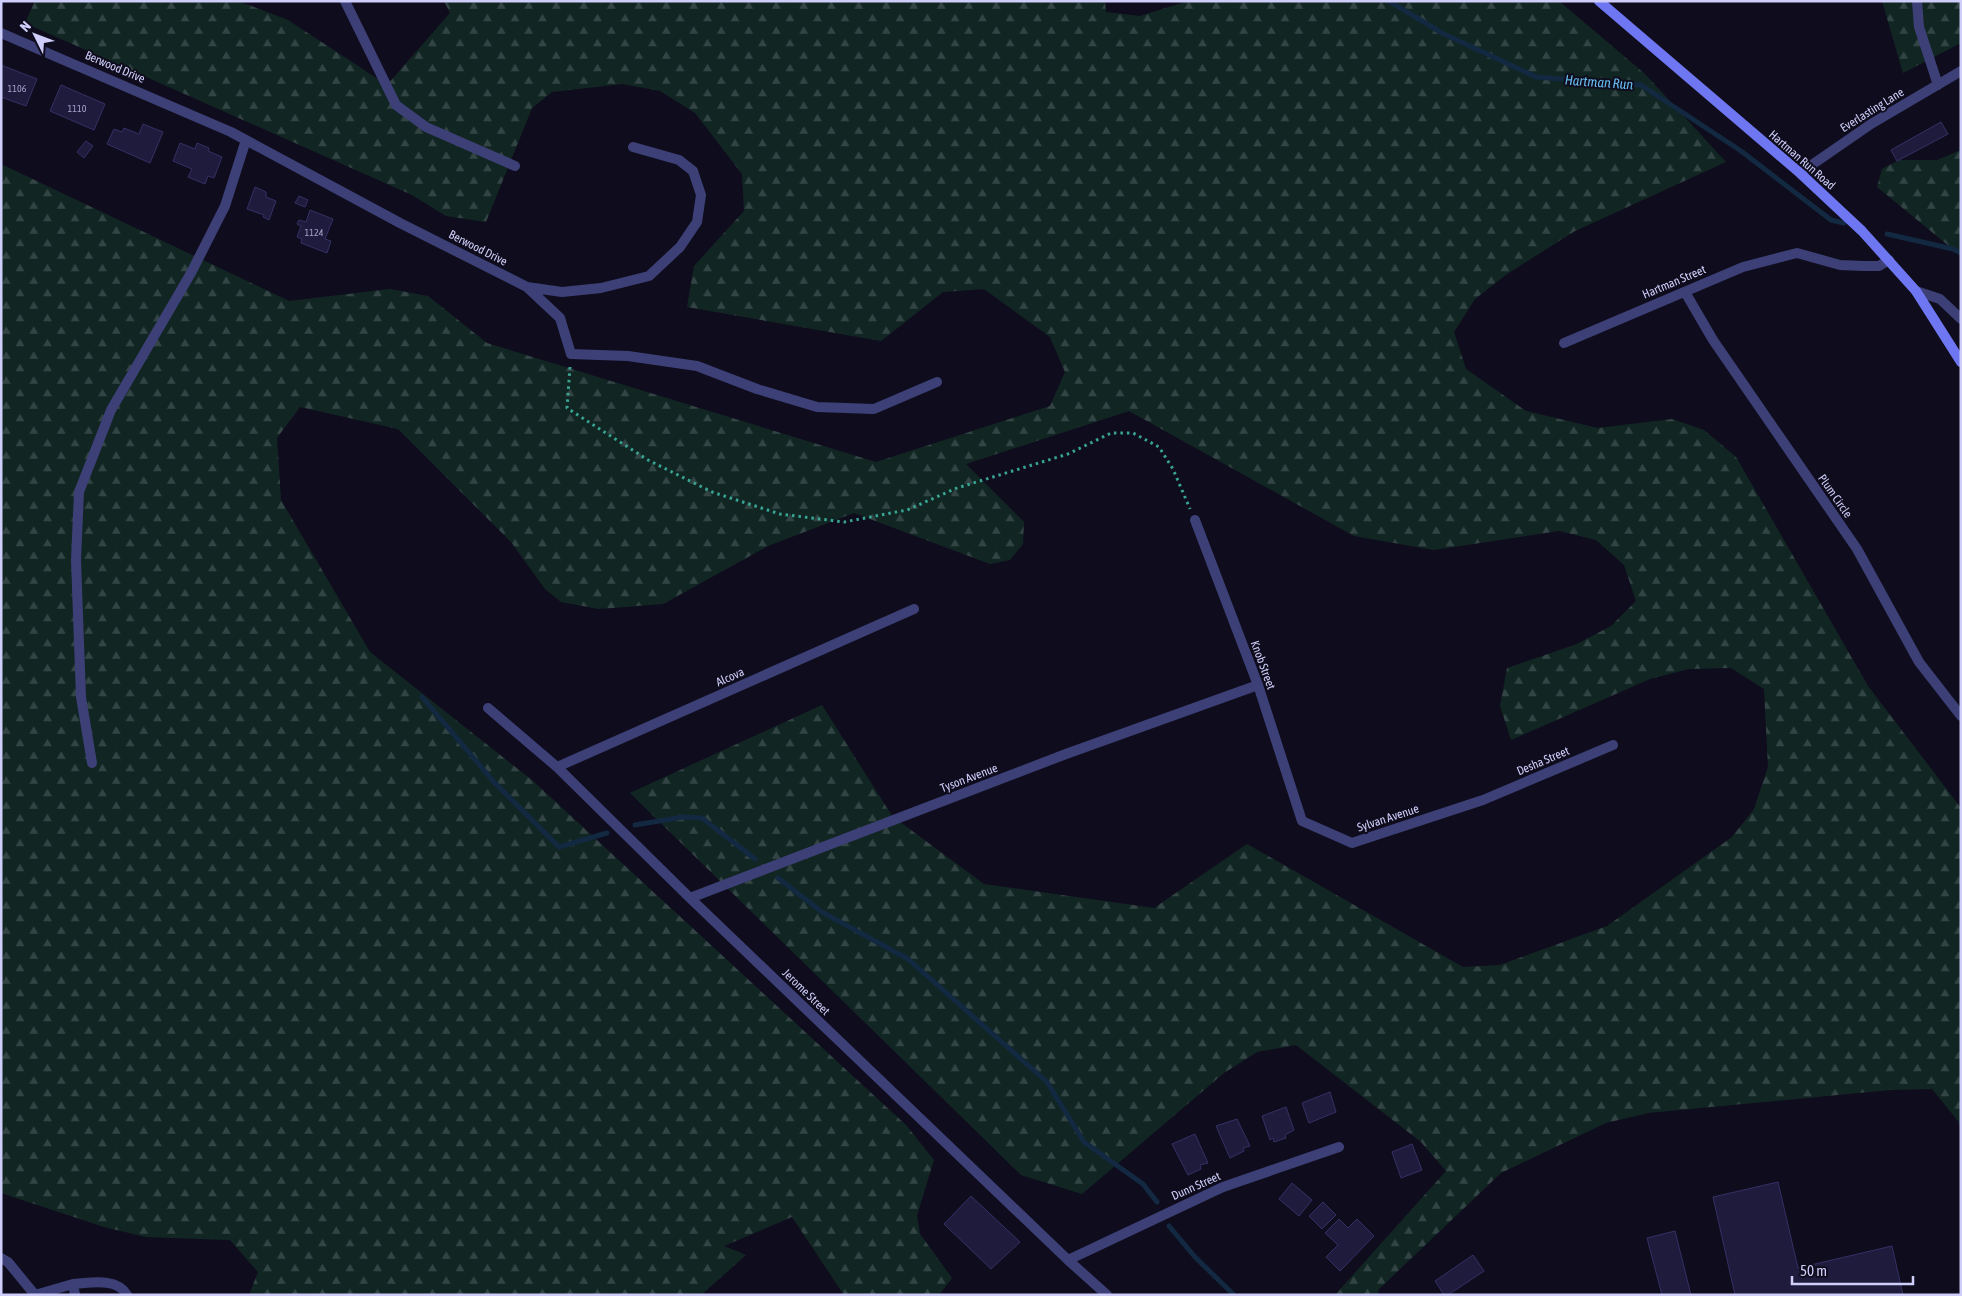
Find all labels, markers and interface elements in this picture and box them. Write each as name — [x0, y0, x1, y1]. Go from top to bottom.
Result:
north arrow — [10, 10, 60, 60]
text: N — [17, 18, 34, 35]
street label: Berwood Drive — [83, 48, 147, 86]
water label: Hartman Run — [1564, 72, 1634, 92]
house number: 1106 — [8, 83, 27, 94]
street label: Everlasting Lane — [1838, 85, 1906, 135]
house number: 1110 — [68, 103, 87, 114]
street label: Hartman Run Road — [1766, 127, 1838, 193]
house number: 1124 — [305, 227, 324, 238]
street label: Berwood Drive — [446, 227, 510, 269]
street label: Hartman Street — [1640, 262, 1708, 302]
street label: Plum Circle — [1815, 472, 1855, 520]
street label: Knob Street — [1248, 639, 1278, 692]
street label: Alcova — [714, 665, 746, 689]
street label: Desha Street — [1515, 743, 1572, 778]
street label: Tyson Avenue — [938, 761, 1000, 795]
street label: Sylvan Avenue — [1355, 801, 1421, 835]
street label: Jerome Street — [779, 966, 833, 1018]
street label: Dunn Street — [1169, 1169, 1223, 1203]
scale bar — [1792, 1254, 1913, 1286]
text: 50 m — [1800, 1262, 1827, 1279]

